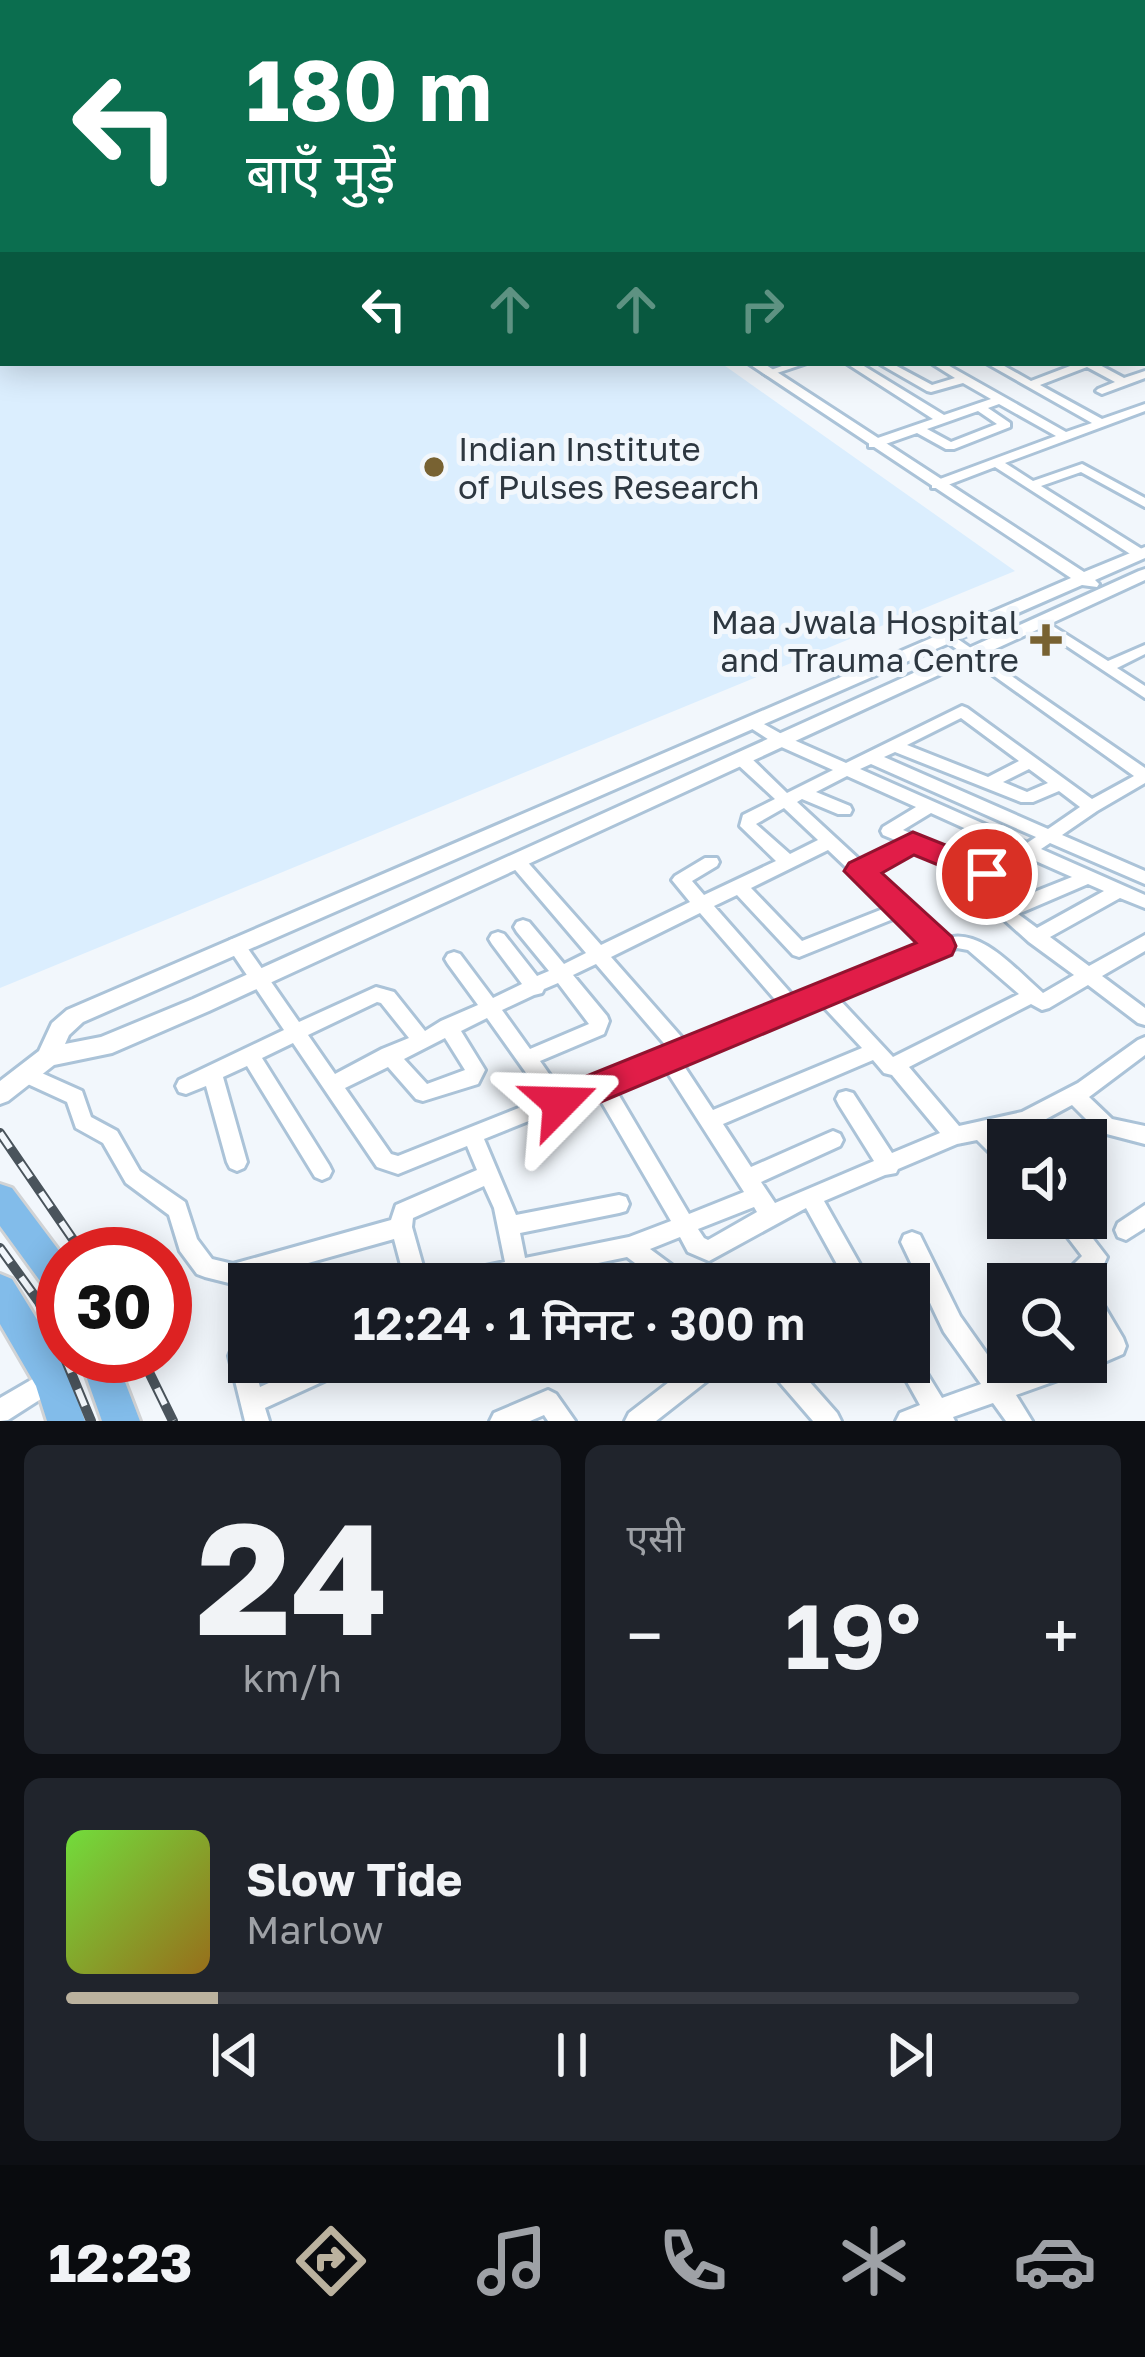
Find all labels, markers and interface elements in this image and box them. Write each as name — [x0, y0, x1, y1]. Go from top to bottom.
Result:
text: 180 m — [246, 39, 492, 139]
icon: left — [48, 48, 204, 204]
text: बाएँ मुड़ें — [246, 140, 395, 205]
icon: left — [351, 276, 417, 342]
icon: ahead — [477, 276, 543, 342]
icon: ahead — [603, 276, 669, 342]
icon: right — [729, 276, 795, 342]
place label: Indian Institute of Pulses Research — [458, 429, 760, 506]
marker: Indian Institute of Pulses Research — [421, 454, 447, 480]
place label: Maa Jwala Hospital and Trauma Centre — [711, 602, 1019, 679]
marker: Maa Jwala Hospital and Trauma Centre — [1030, 624, 1062, 656]
pin — [936, 823, 1038, 925]
icon: arrive — [954, 841, 1020, 907]
position arrow — [497, 1040, 623, 1166]
map controls — [987, 1119, 1107, 1383]
button: sound — [987, 1119, 1107, 1239]
speed limit sign: 30 — [36, 1227, 192, 1383]
button: search — [987, 1263, 1107, 1383]
text: 12:24 · 1 मिनट · 300 m — [353, 1296, 805, 1350]
text: 24 — [196, 1482, 389, 1669]
text: एसी — [627, 1514, 685, 1561]
text: 19° — [784, 1581, 921, 1689]
text: − — [627, 1595, 663, 1675]
text: + — [1043, 1595, 1079, 1675]
text: km/h — [243, 1654, 342, 1701]
text: Slow Tide — [246, 1852, 462, 1906]
text: Marlow — [246, 1906, 383, 1953]
icon: previous — [202, 2022, 268, 2088]
icon: pause — [539, 2022, 605, 2088]
icon: next — [877, 2022, 943, 2088]
icon: directions — [289, 2219, 373, 2303]
icon: music — [470, 2219, 554, 2303]
icon: phone — [651, 2219, 735, 2303]
icon: climate — [832, 2219, 916, 2303]
icon: car — [1013, 2219, 1097, 2303]
text: 12:23 — [48, 2229, 192, 2294]

